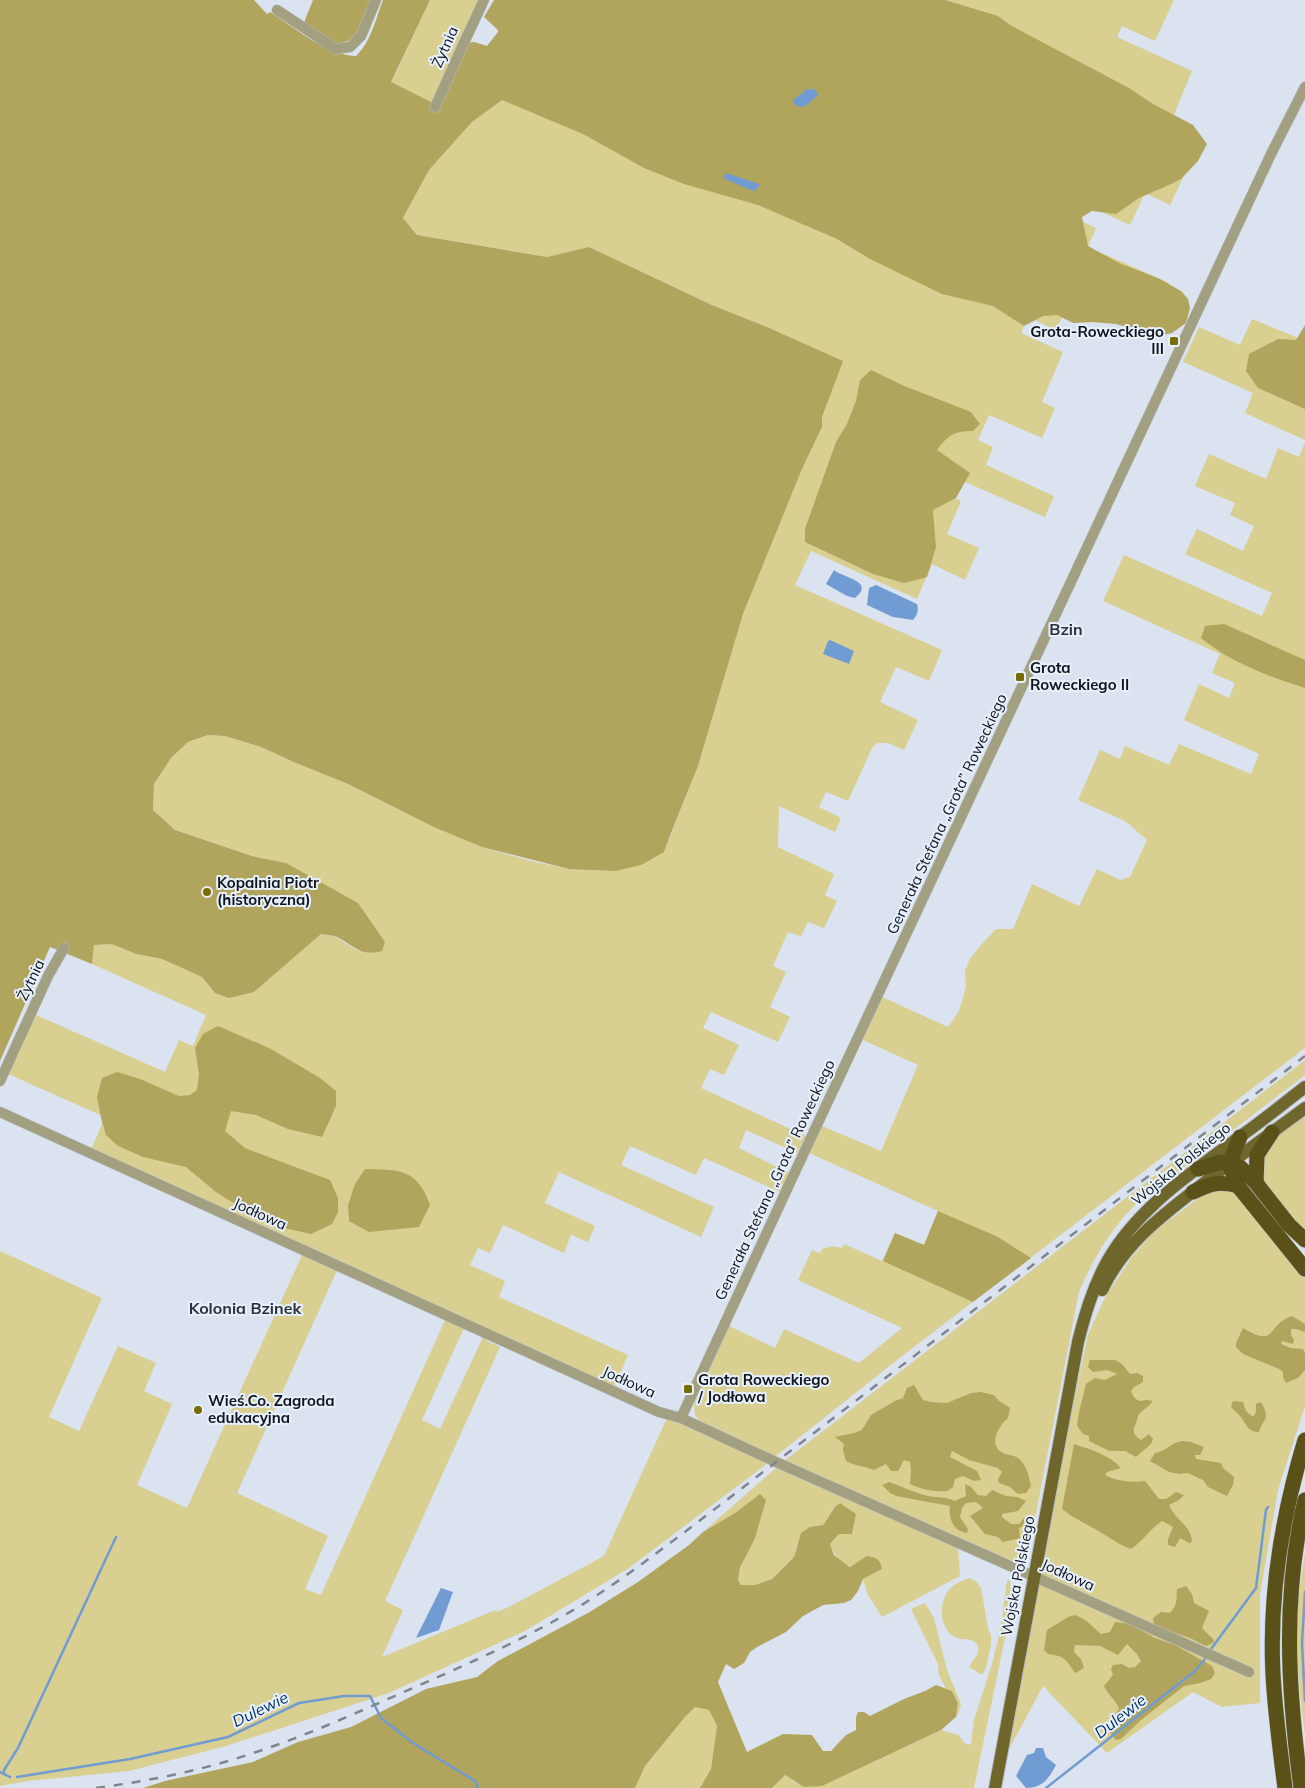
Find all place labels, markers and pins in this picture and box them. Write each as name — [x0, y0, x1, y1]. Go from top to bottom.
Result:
place label: Grota-Roweckiego III — [1030, 322, 1164, 358]
marker: Grota-Roweckiego III — [1168, 335, 1180, 347]
place label: Grota Roweckiego II — [1030, 658, 1129, 694]
marker: Grota Roweckiego II — [1014, 671, 1026, 683]
place label: Kopalnia Piotr (historyczna) — [217, 873, 319, 909]
marker: Kopalnia Piotr (historyczna) — [201, 886, 213, 898]
place label: Grota Roweckiego / Jodłowa — [697, 1370, 829, 1406]
marker: Grota Roweckiego / Jodłowa — [682, 1383, 694, 1395]
place label: Wieś.Co. Zagroda edukacyjna — [208, 1391, 335, 1427]
marker: Wieś.Co. Zagroda edukacyjna — [192, 1404, 204, 1416]

